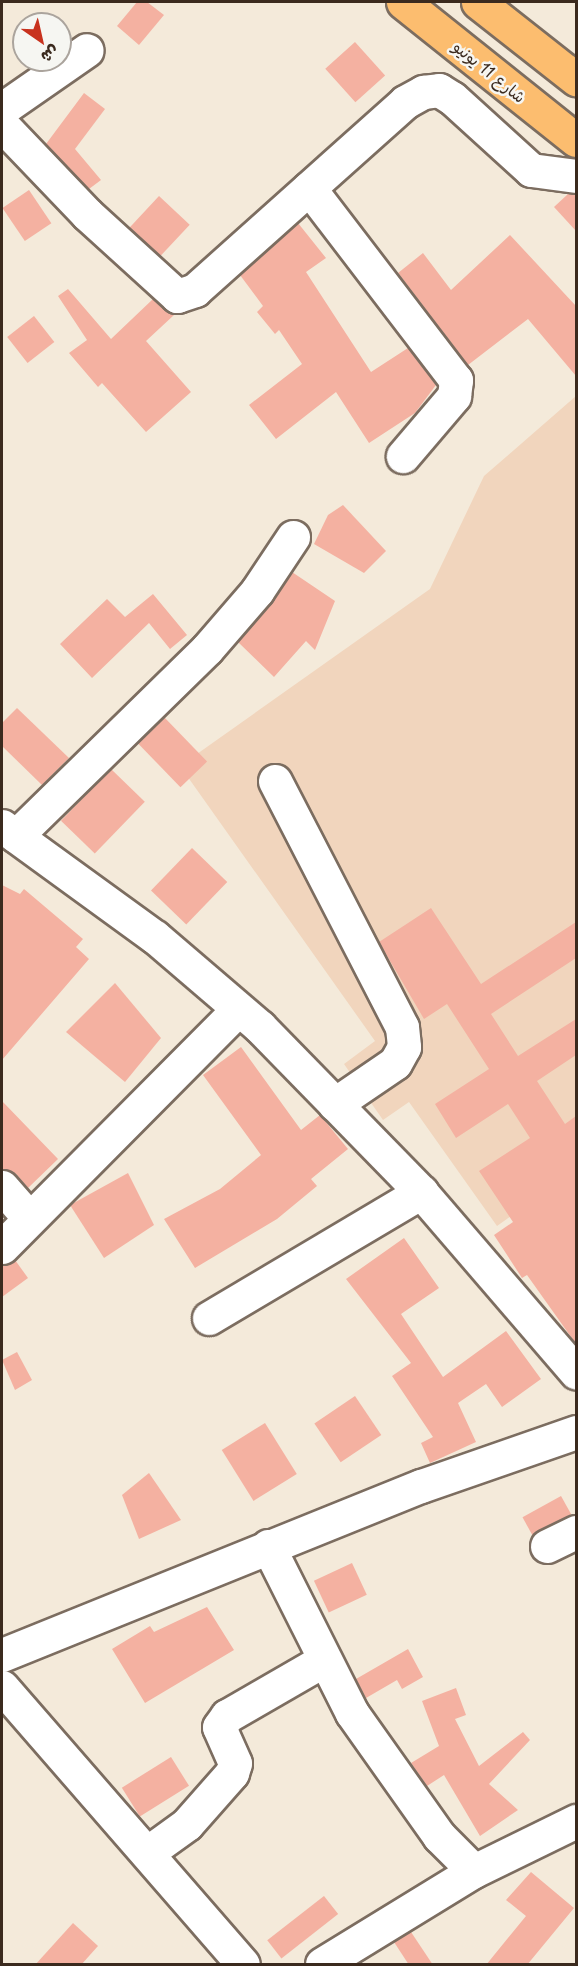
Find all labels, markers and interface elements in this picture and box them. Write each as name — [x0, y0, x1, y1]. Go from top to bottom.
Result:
north arrow — [12, 12, 72, 72]
street label: شارع 11 يونيو — [450, 36, 530, 106]
text: ش — [37, 40, 65, 70]

